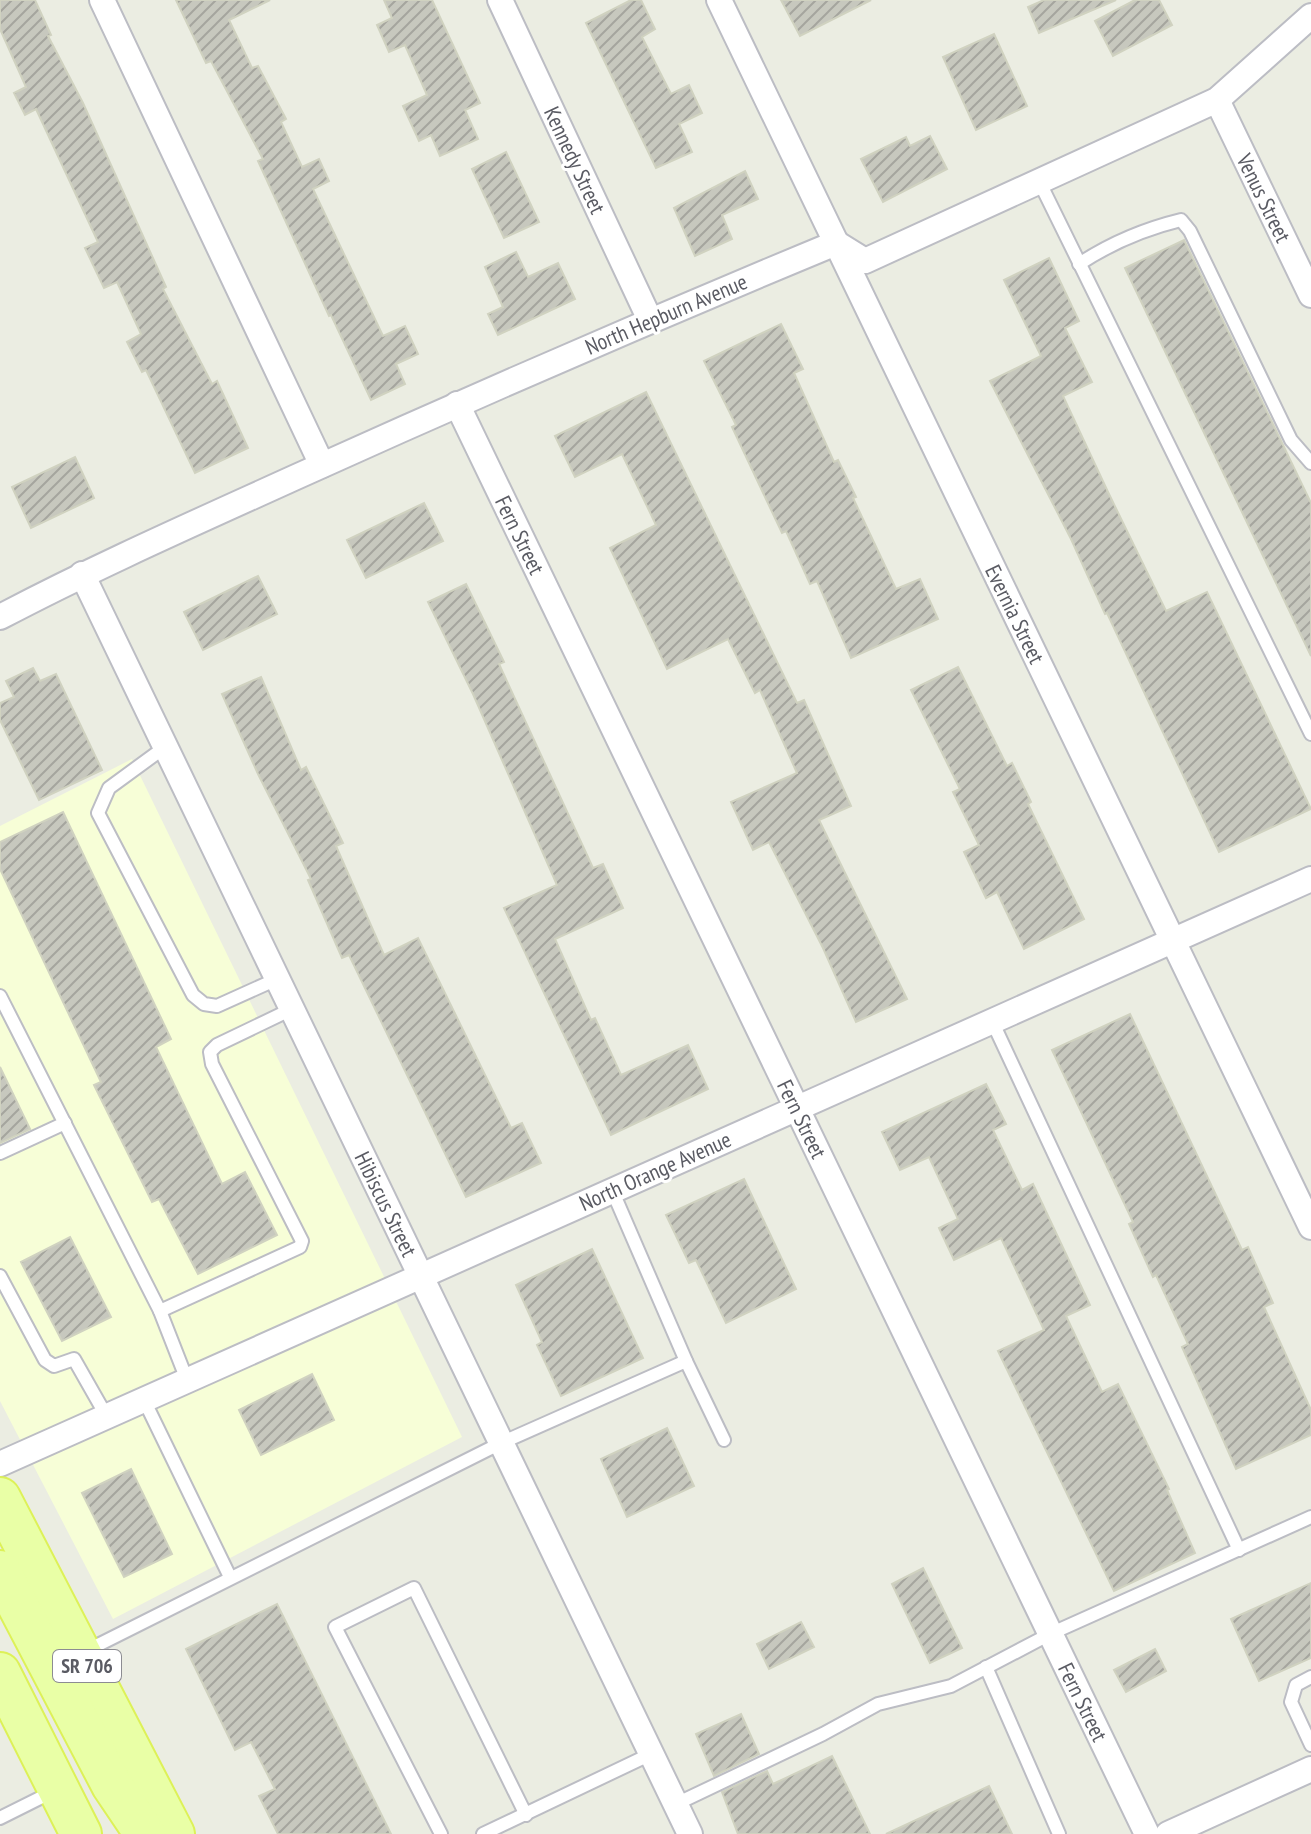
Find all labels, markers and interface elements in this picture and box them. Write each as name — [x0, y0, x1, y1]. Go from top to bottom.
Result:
street label: Kennedy Street — [538, 102, 612, 218]
street label: Venus Street — [1230, 148, 1297, 247]
street label: North Hepburn Avenue — [581, 267, 751, 361]
street label: Fern Street — [489, 491, 551, 579]
street label: Evernia Street — [979, 560, 1051, 668]
street label: Fern Street — [771, 1075, 833, 1163]
street label: North Orange Avenue — [575, 1125, 735, 1217]
street label: Hibiscus Street — [349, 1147, 423, 1261]
road number: SR 706 — [53, 1650, 121, 1682]
street label: Fern Street — [1052, 1658, 1114, 1746]

